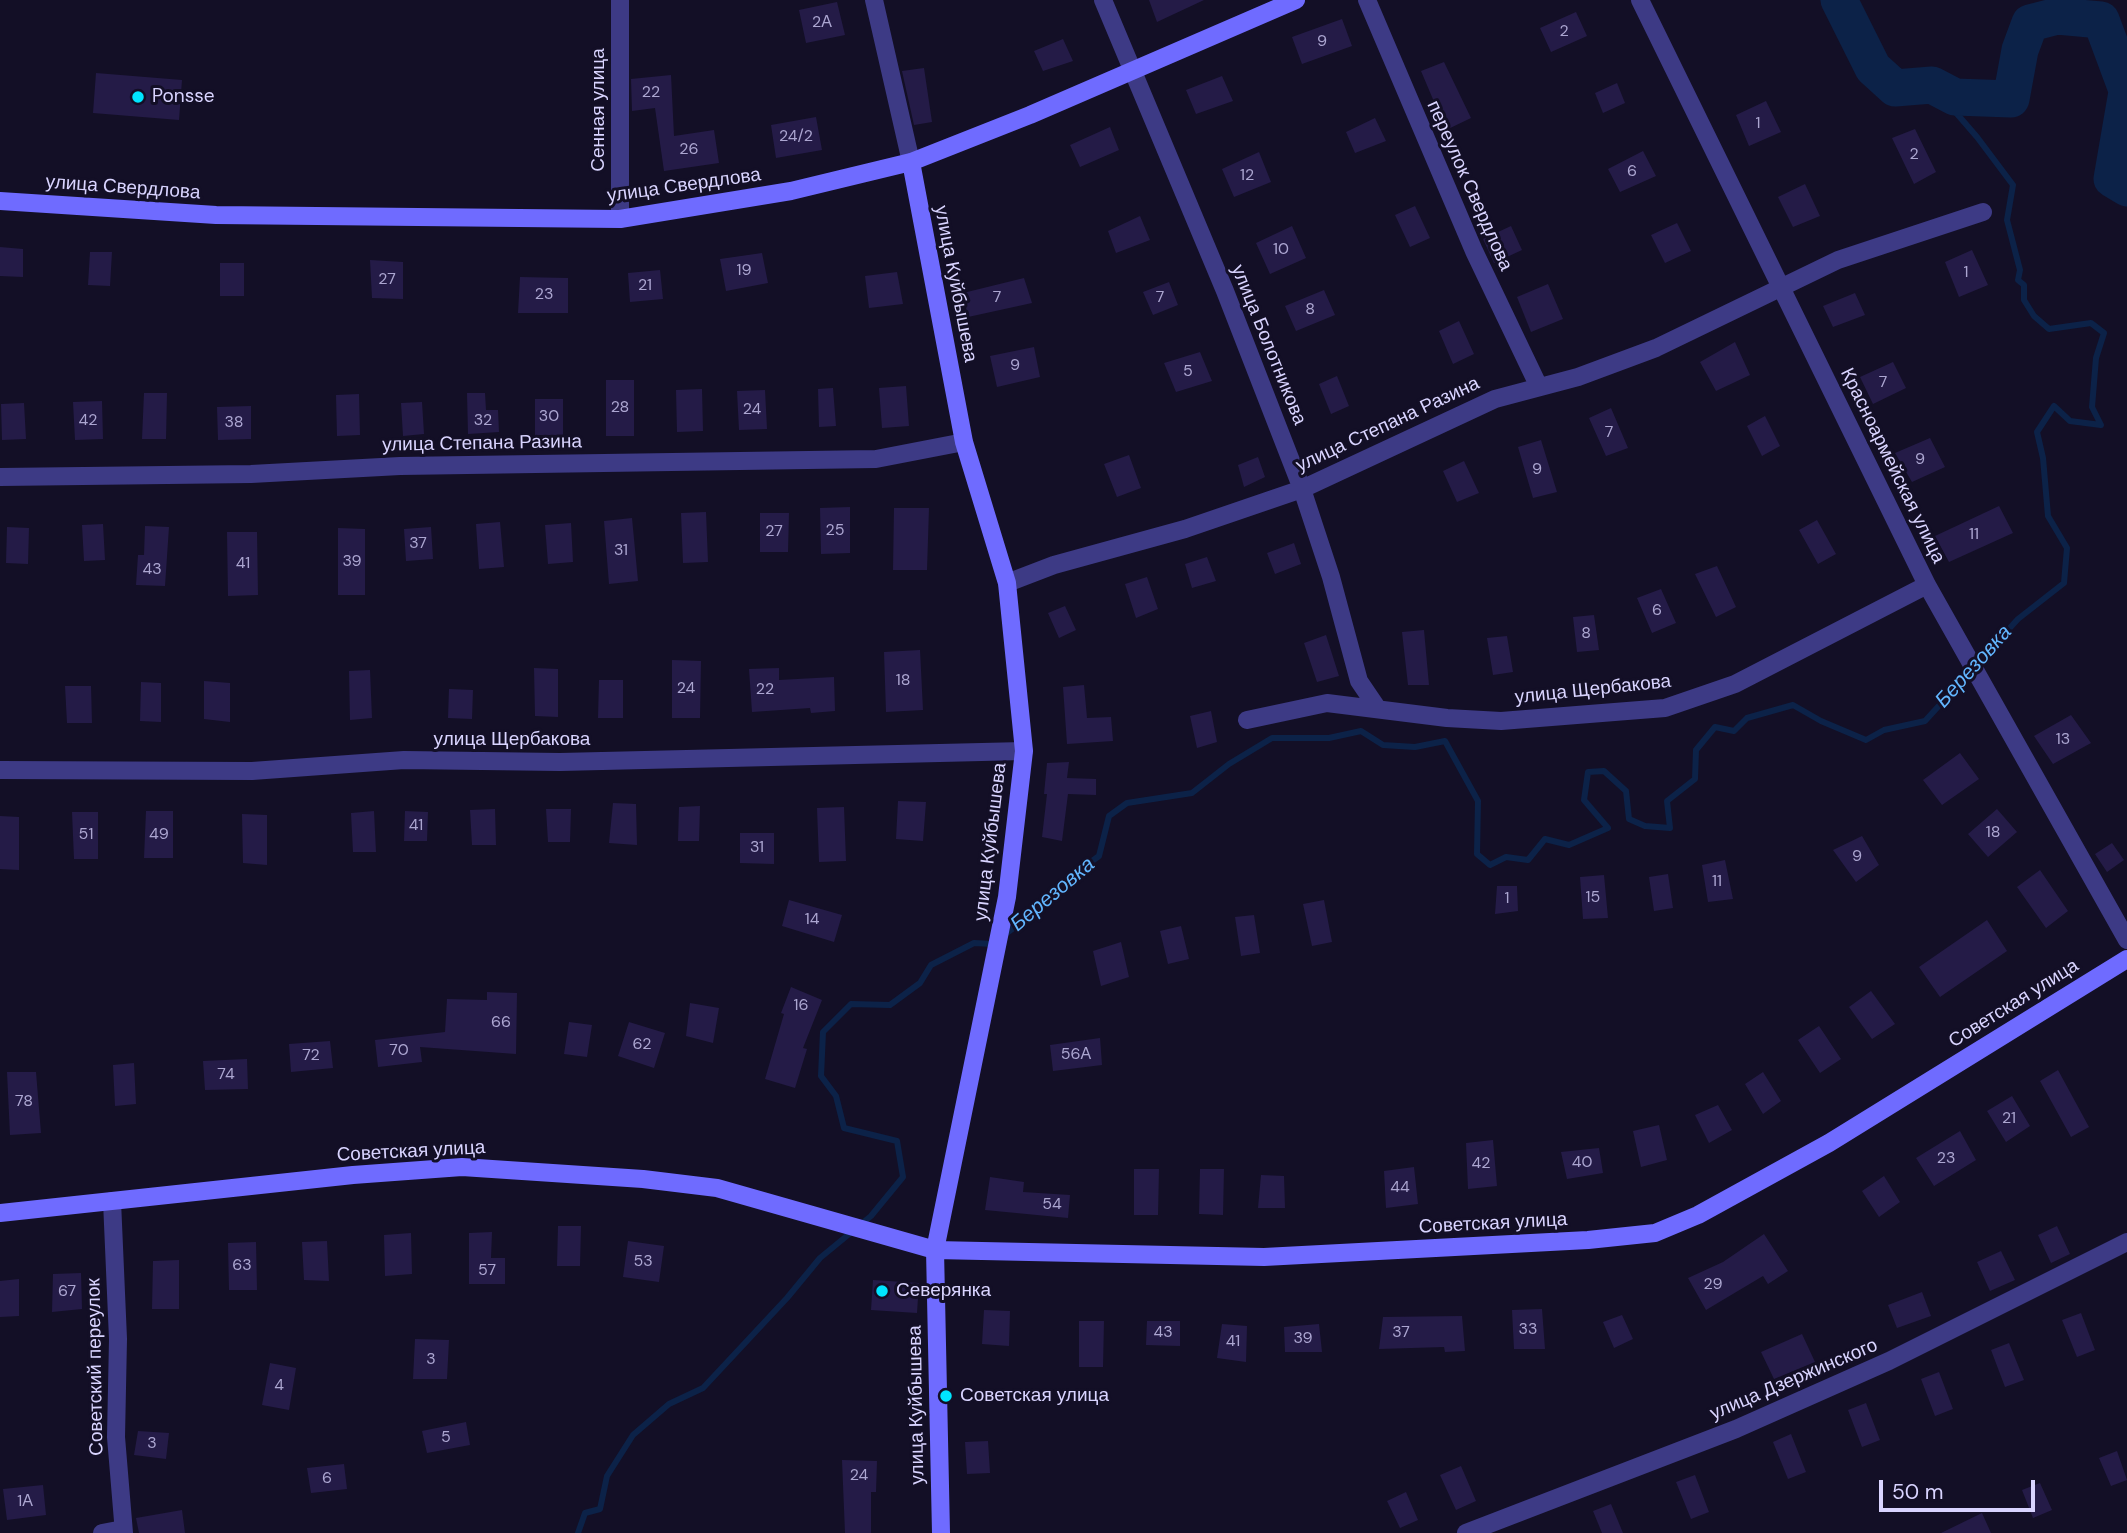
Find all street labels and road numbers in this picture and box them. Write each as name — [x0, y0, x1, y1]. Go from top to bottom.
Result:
street label: Сенная улица — [588, 48, 610, 172]
street label: переулок Свердлова — [1421, 97, 1517, 275]
street label: улица Свердлова — [606, 164, 762, 208]
street label: улица Свердлова — [45, 171, 201, 205]
street label: улица Куйбышева — [929, 204, 981, 364]
street label: улица Болотникова — [1225, 262, 1311, 428]
street label: Красноармейская улица — [1835, 365, 1949, 567]
street label: улица Степана Разина — [1293, 372, 1483, 478]
street label: улица Степана Разина — [382, 431, 582, 457]
street label: улица Щербакова — [1514, 670, 1672, 710]
street label: улица Щербакова — [434, 729, 590, 751]
street label: улица Куйбышева — [970, 762, 1012, 922]
street label: Советская улица — [1945, 955, 2083, 1053]
street label: Советская улица — [336, 1137, 486, 1167]
street label: Советская улица — [1418, 1209, 1568, 1239]
street label: Советский переулок — [83, 1278, 109, 1456]
street label: улица Куйбышева — [904, 1325, 930, 1485]
street label: улица Дзержинского — [1707, 1334, 1881, 1426]

